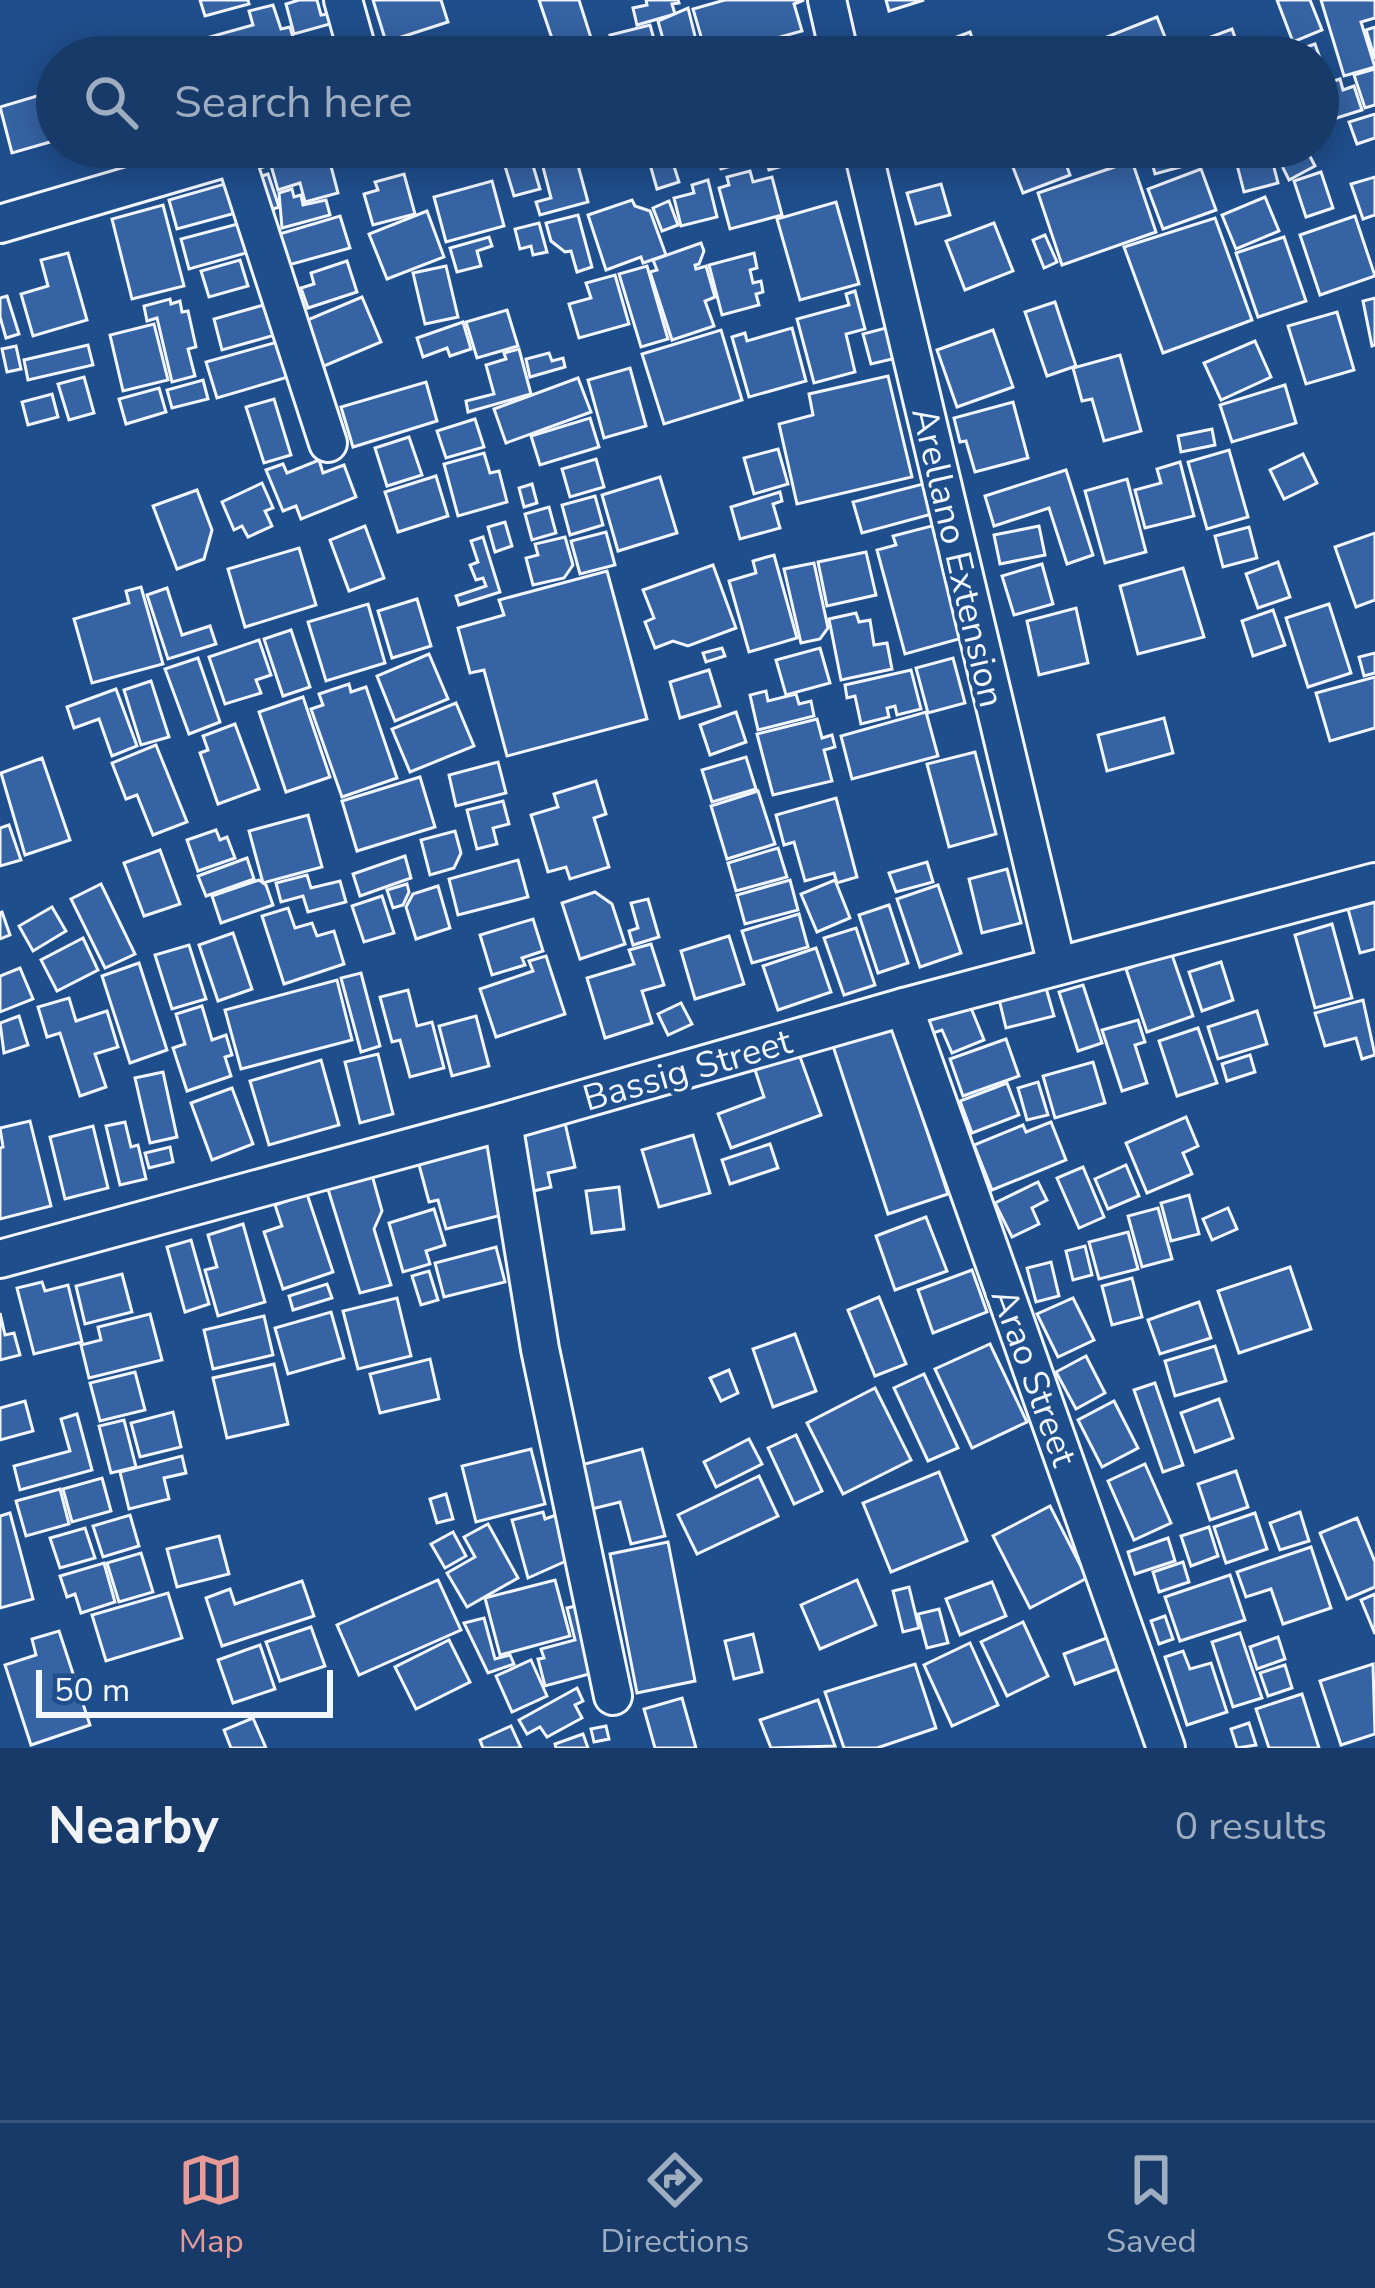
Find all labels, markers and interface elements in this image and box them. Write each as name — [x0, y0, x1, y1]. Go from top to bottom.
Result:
search box — [36, 36, 1339, 168]
icon: search — [78, 69, 144, 135]
text: Search here — [174, 72, 413, 133]
street label: Arellano Extension — [899, 403, 1016, 712]
street label: Bassig Street — [577, 1017, 798, 1124]
street label: Arao Street — [979, 1282, 1088, 1473]
scale bar — [36, 1664, 333, 1717]
text: 50 m — [54, 1668, 130, 1713]
text: Nearby — [48, 1791, 219, 1861]
text: 0 results — [1175, 1800, 1327, 1853]
tab: Map — [178, 2147, 244, 2264]
tab: Directions — [601, 2147, 749, 2264]
tab: Saved — [1106, 2147, 1197, 2264]

